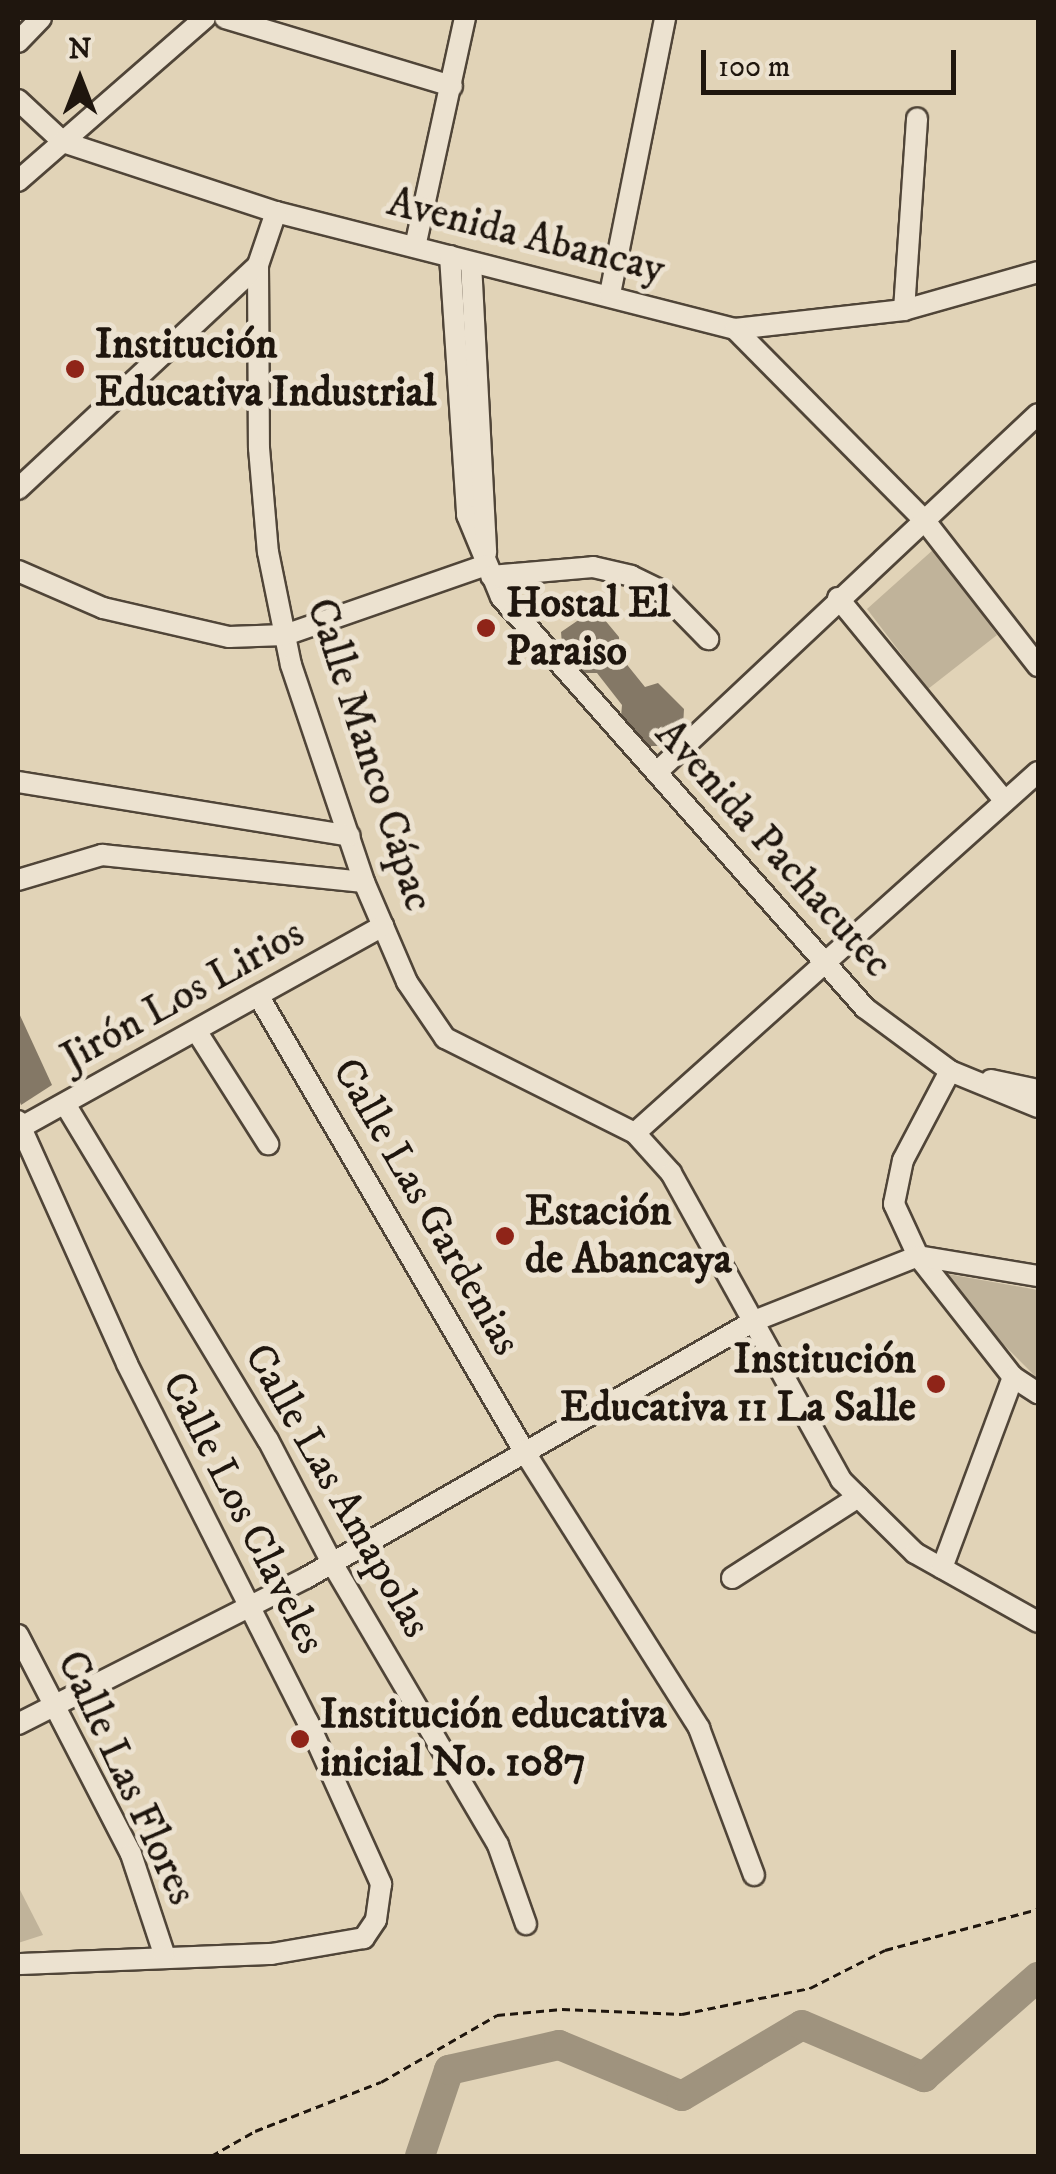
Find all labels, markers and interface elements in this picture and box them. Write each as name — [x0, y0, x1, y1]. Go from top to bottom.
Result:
north arrow — [30, 30, 130, 130]
scale bar — [706, 30, 961, 92]
text: N — [69, 32, 91, 67]
text: 100 m — [718, 49, 790, 86]
street label: Avenida Abancay — [382, 177, 670, 295]
place label: Institución Educativa Industrial — [95, 320, 436, 418]
marker: Institución Educativa Industrial — [64, 358, 86, 380]
place label: Hostal El Paraiso — [506, 579, 670, 678]
street label: Calle Manco Cápac — [295, 592, 443, 918]
marker: Hostal El Paraiso — [475, 617, 497, 639]
street label: Avenida Pachacutec — [644, 710, 902, 988]
street label: Jirón Los Lirios — [53, 909, 313, 1083]
street label: Calle Las Gardenias — [321, 1050, 531, 1364]
place label: Estación de Abancaya — [525, 1187, 732, 1286]
marker: Estación de Abancaya — [494, 1225, 516, 1247]
street label: Calle Las Amapolas — [233, 1335, 441, 1647]
place label: Institución Educativa 11 La Salle — [560, 1335, 916, 1434]
street label: Calle Los Claveles — [150, 1364, 336, 1662]
marker: Institución Educativa 11 La Salle — [925, 1373, 947, 1395]
street label: Calle Las Flores — [45, 1643, 207, 1913]
place label: Institución educativa inicial No. 1087 — [320, 1690, 667, 1788]
marker: Institución educativa inicial No. 1087 — [289, 1728, 311, 1750]

